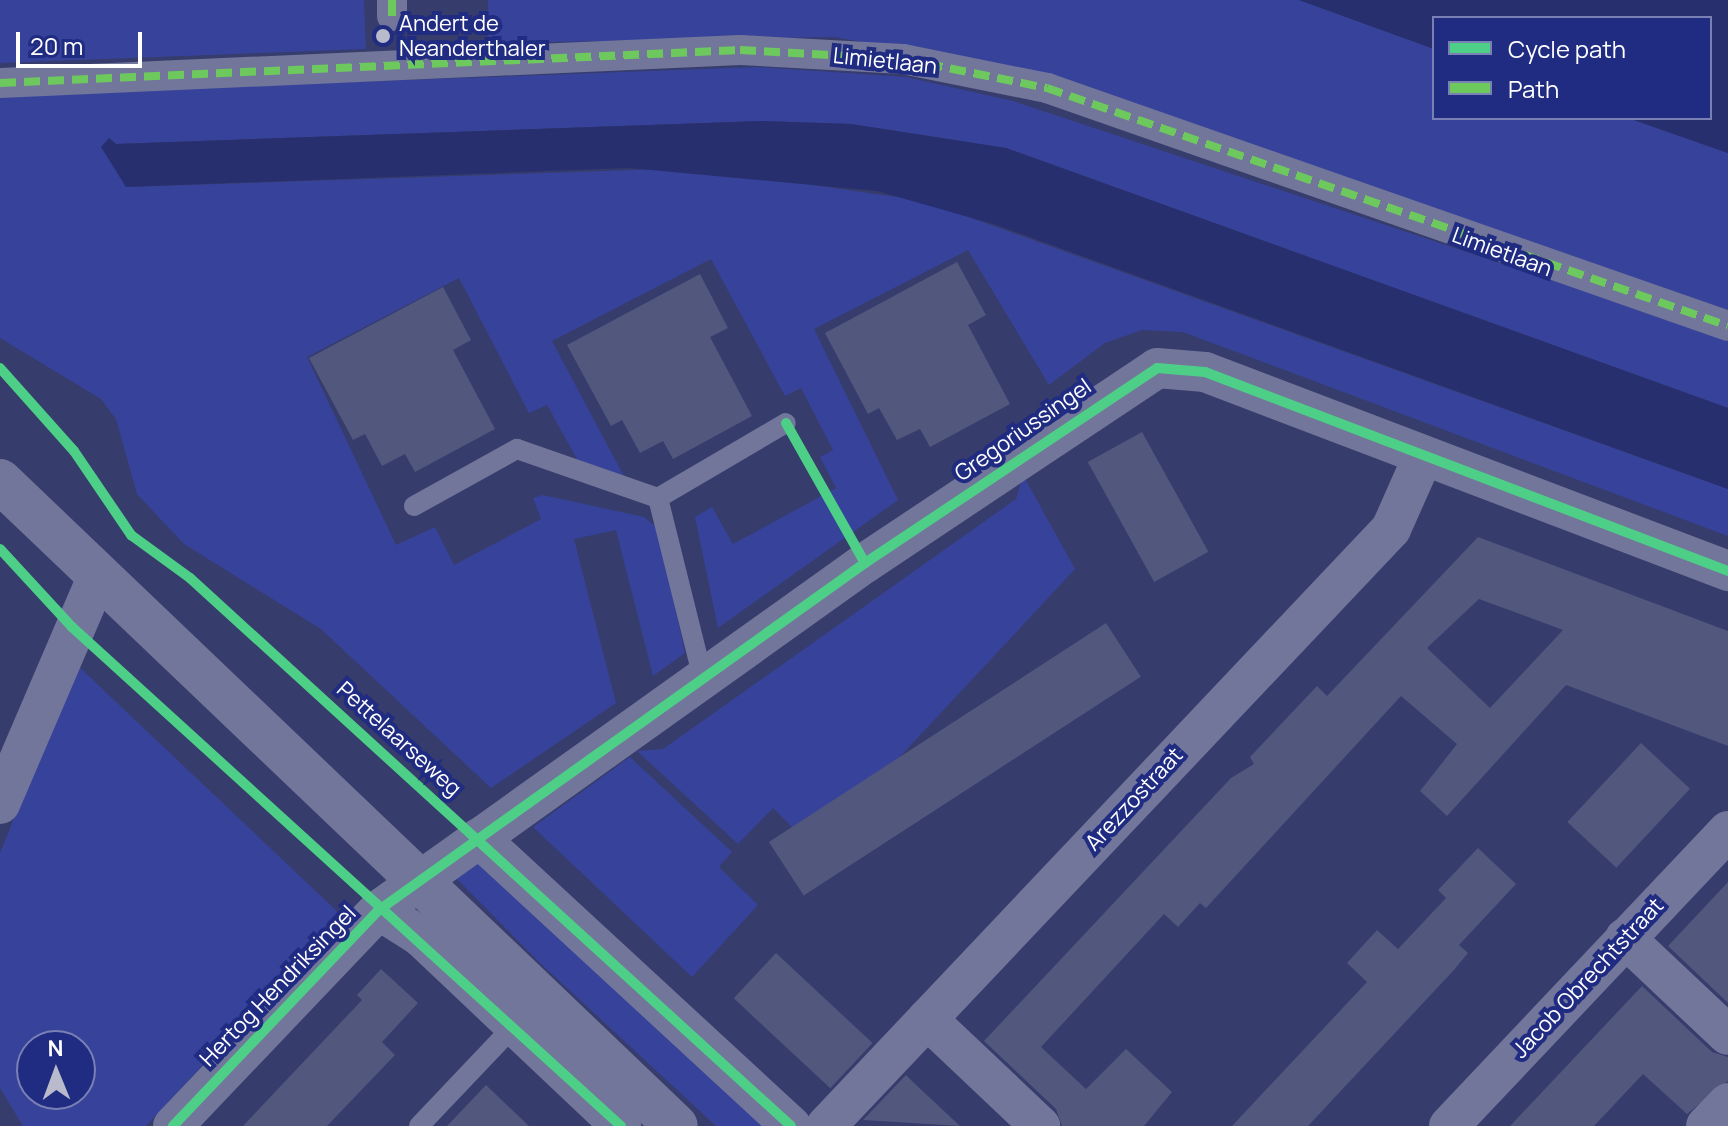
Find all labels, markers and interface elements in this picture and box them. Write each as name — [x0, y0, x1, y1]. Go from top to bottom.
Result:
place label: Andert de Neanderthaler — [399, 10, 546, 62]
scale bar — [20, 16, 146, 66]
legend — [1432, 16, 1712, 120]
marker: Andert de Neanderthaler — [374, 27, 392, 45]
text: 20 m — [30, 29, 83, 62]
text: Cycle path — [1508, 32, 1626, 65]
street label: Limietlaan — [832, 42, 938, 80]
text: Path — [1508, 72, 1559, 105]
street label: Limietlaan — [1448, 222, 1556, 282]
street label: Gregoriussingel — [950, 373, 1096, 487]
street label: Pettelaarseweg — [331, 676, 467, 802]
street label: Arezzostraat — [1080, 742, 1188, 856]
street label: Jacob Obrechtstraat — [1507, 892, 1669, 1064]
street label: Hertog Hendriksingel — [195, 900, 361, 1072]
north arrow — [16, 1030, 96, 1110]
text: N — [47, 1033, 64, 1063]

